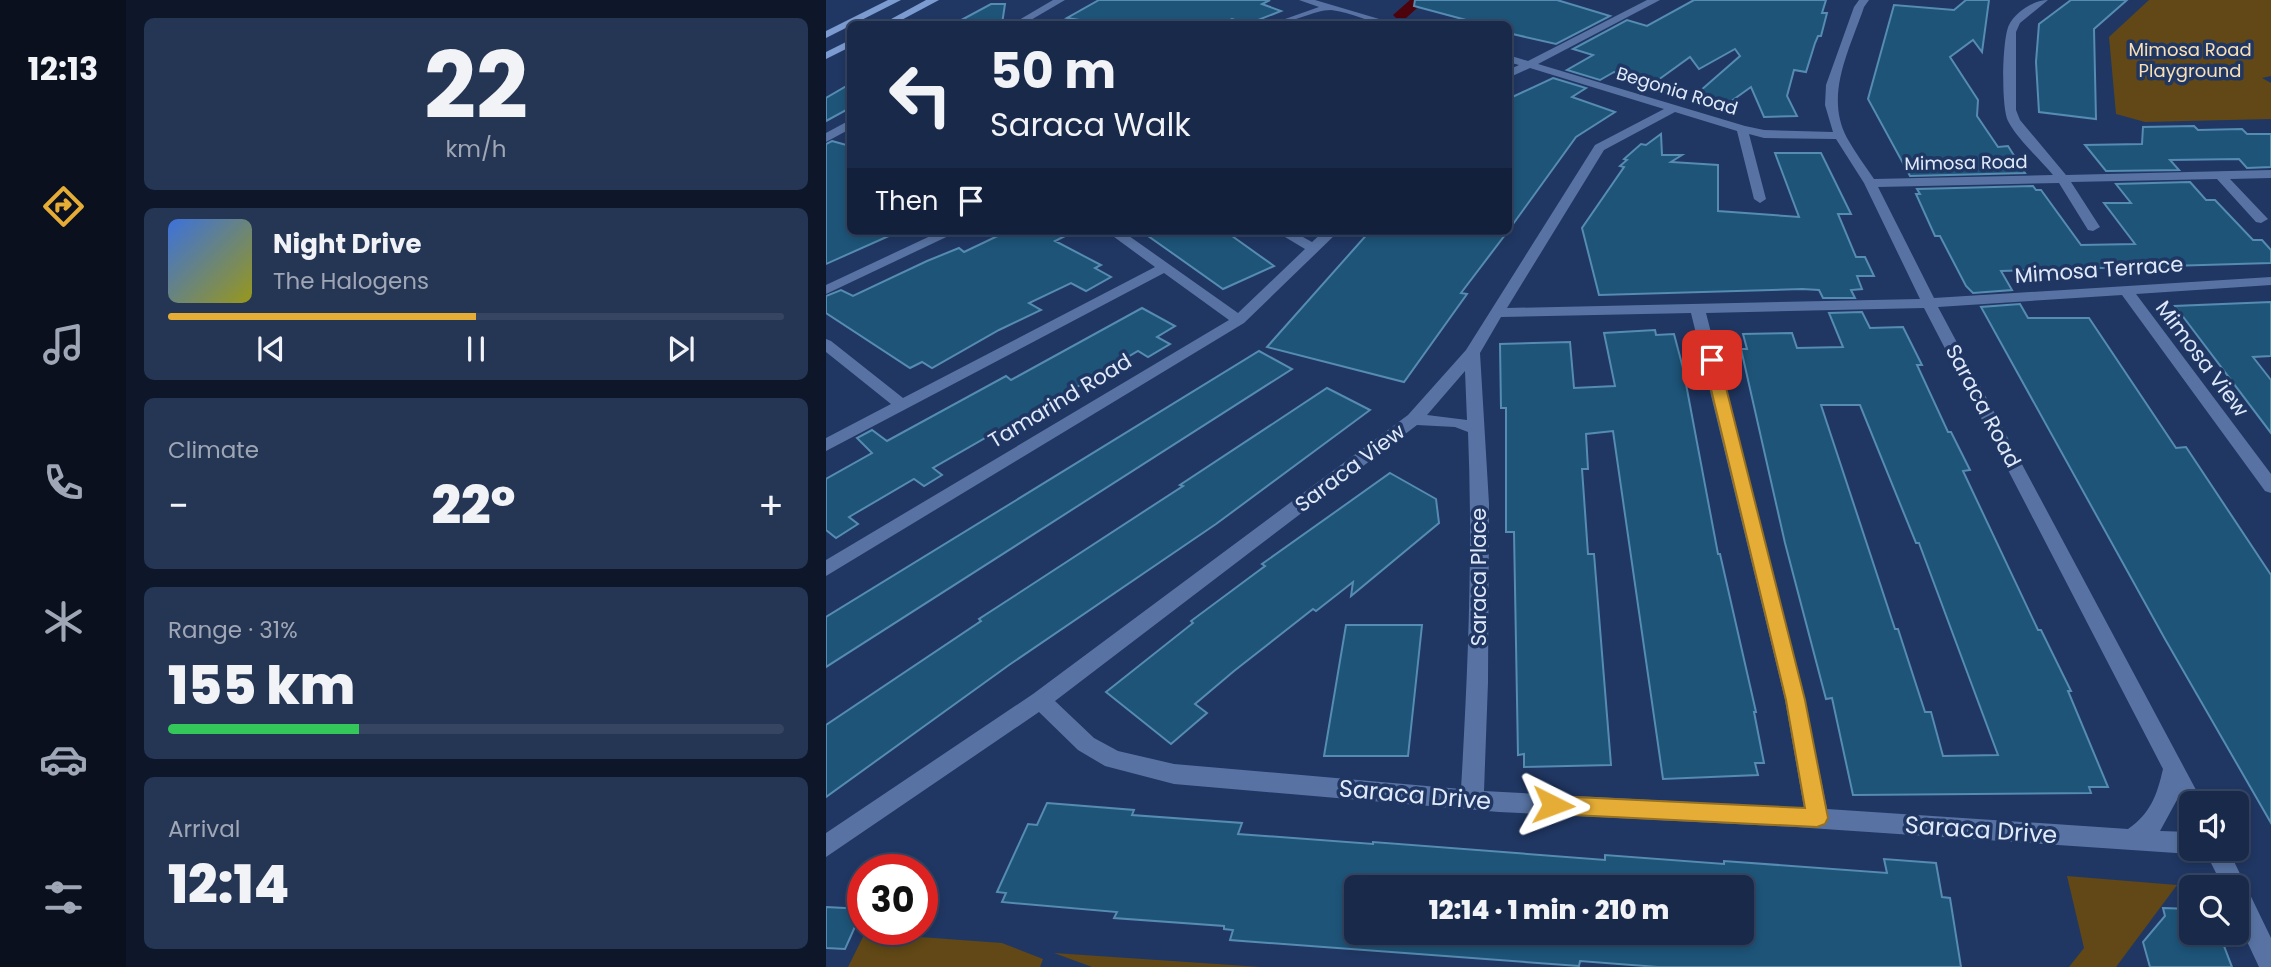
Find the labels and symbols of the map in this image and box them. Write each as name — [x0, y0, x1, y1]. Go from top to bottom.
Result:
park label: Mimosa Road Playground — [2128, 37, 2252, 83]
street label: Begonia Road — [1613, 60, 1741, 121]
street label: Mimosa Road — [1904, 149, 2028, 176]
street label: Mimosa Terrace — [2014, 249, 2184, 290]
street label: Mimosa View — [2149, 295, 2256, 423]
pin — [1682, 330, 1742, 390]
street label: Saraca Road — [1939, 339, 2028, 472]
street label: Tamarind Road — [983, 346, 1137, 455]
street label: Saraca View — [1289, 417, 1411, 519]
street label: Saraca Place — [1464, 508, 1493, 646]
position arrow — [1516, 768, 1590, 842]
street label: Saraca Drive — [1337, 771, 1493, 818]
street label: Saraca Drive — [1904, 808, 2058, 851]
speed limit sign: 30 — [847, 854, 938, 945]

